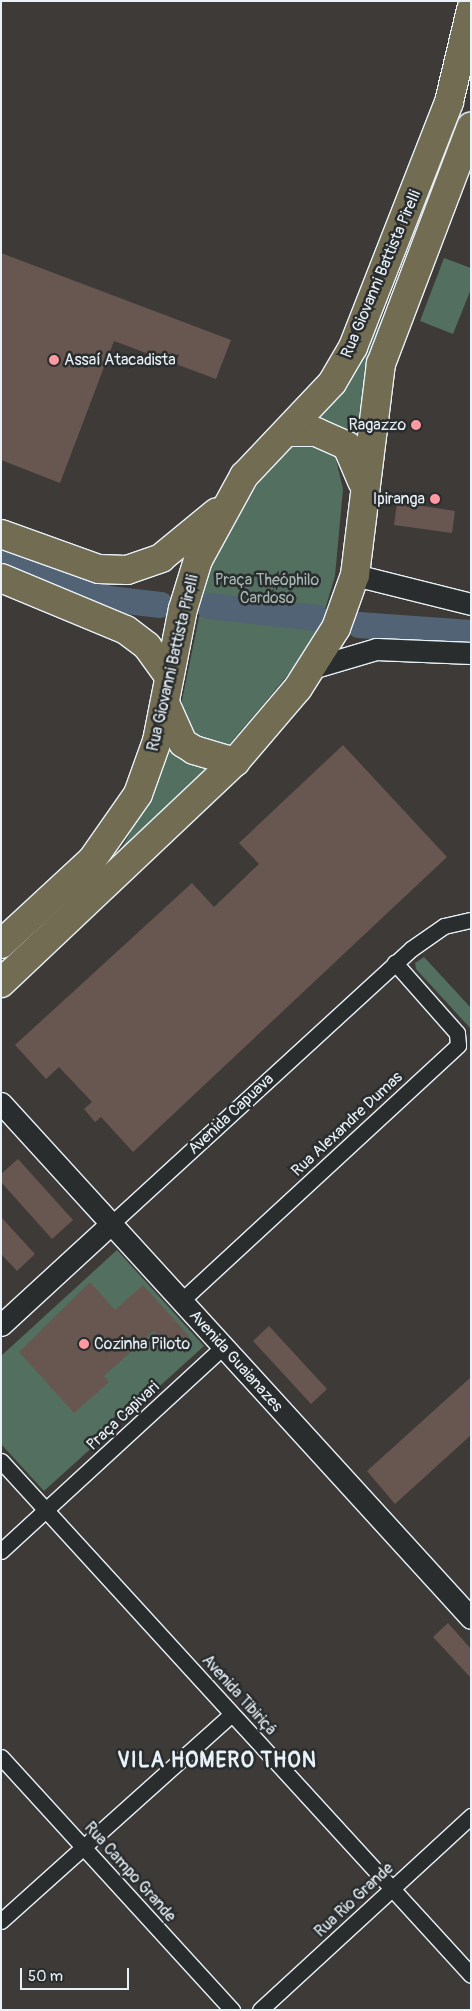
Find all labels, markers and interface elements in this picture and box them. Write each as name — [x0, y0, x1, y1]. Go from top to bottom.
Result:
street label: Rua Giovanni Battista Pirelli — [337, 187, 425, 361]
place label: Assaí Atacadista — [64, 350, 176, 370]
marker: Assaí Atacadista — [48, 354, 60, 366]
place label: Ragazzo — [349, 415, 406, 435]
marker: Ragazzo — [410, 419, 422, 431]
place label: Ipiranga — [373, 489, 425, 509]
marker: Ipiranga — [429, 493, 441, 505]
park label: Praça Theóphilo Cardoso — [215, 570, 319, 608]
street label: Rua Giovanni Battista Pirelli — [143, 573, 203, 753]
street label: Rua Alexandre Dumas — [287, 1068, 407, 1180]
street label: Avenida Capuava — [184, 1070, 278, 1158]
street label: Avenida Guaianazes — [185, 1306, 287, 1416]
place label: Cozinha Piloto — [94, 1334, 190, 1354]
marker: Cozinha Piloto — [78, 1338, 90, 1350]
street label: Praça Capivari — [83, 1378, 163, 1454]
street label: Avenida Tibiriçá — [198, 1651, 280, 1739]
district label: VILA HOMERO THON — [115, 1748, 319, 1774]
street label: Rua Campo Grande — [80, 1818, 180, 1926]
street label: Rua Rio Grande — [311, 1859, 397, 1941]
scale bar — [22, 1958, 131, 1990]
text: 50 m — [28, 1967, 63, 1986]

